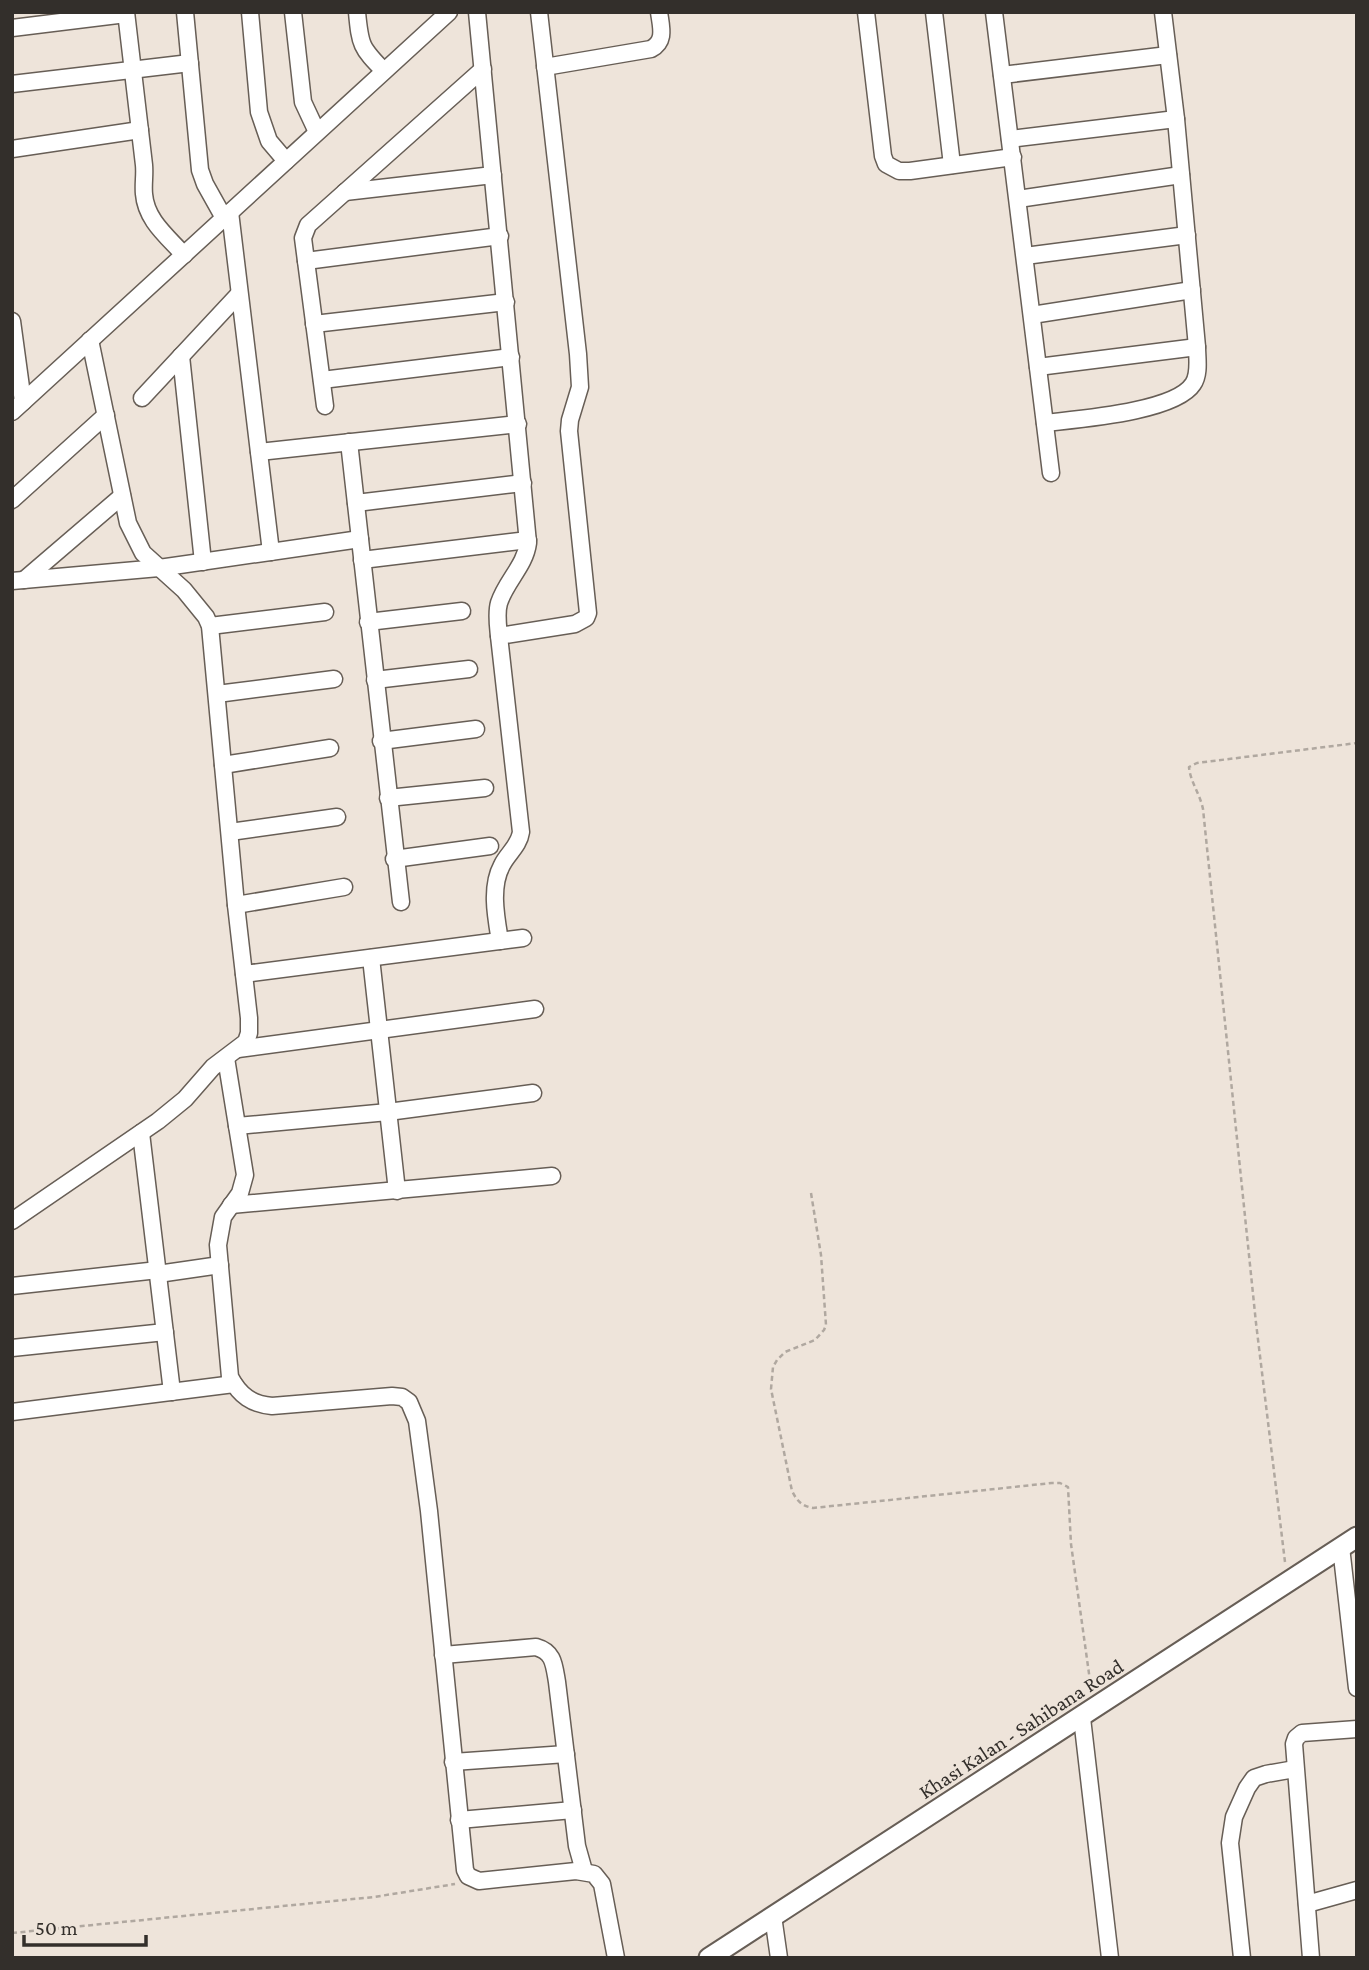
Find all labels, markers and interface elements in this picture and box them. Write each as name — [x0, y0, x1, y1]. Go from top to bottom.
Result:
street label: Khasi Kalan - Sahibana Road — [914, 1654, 1128, 1804]
scale bar — [24, 1904, 147, 1948]
text: 50 m — [35, 1916, 78, 1940]

